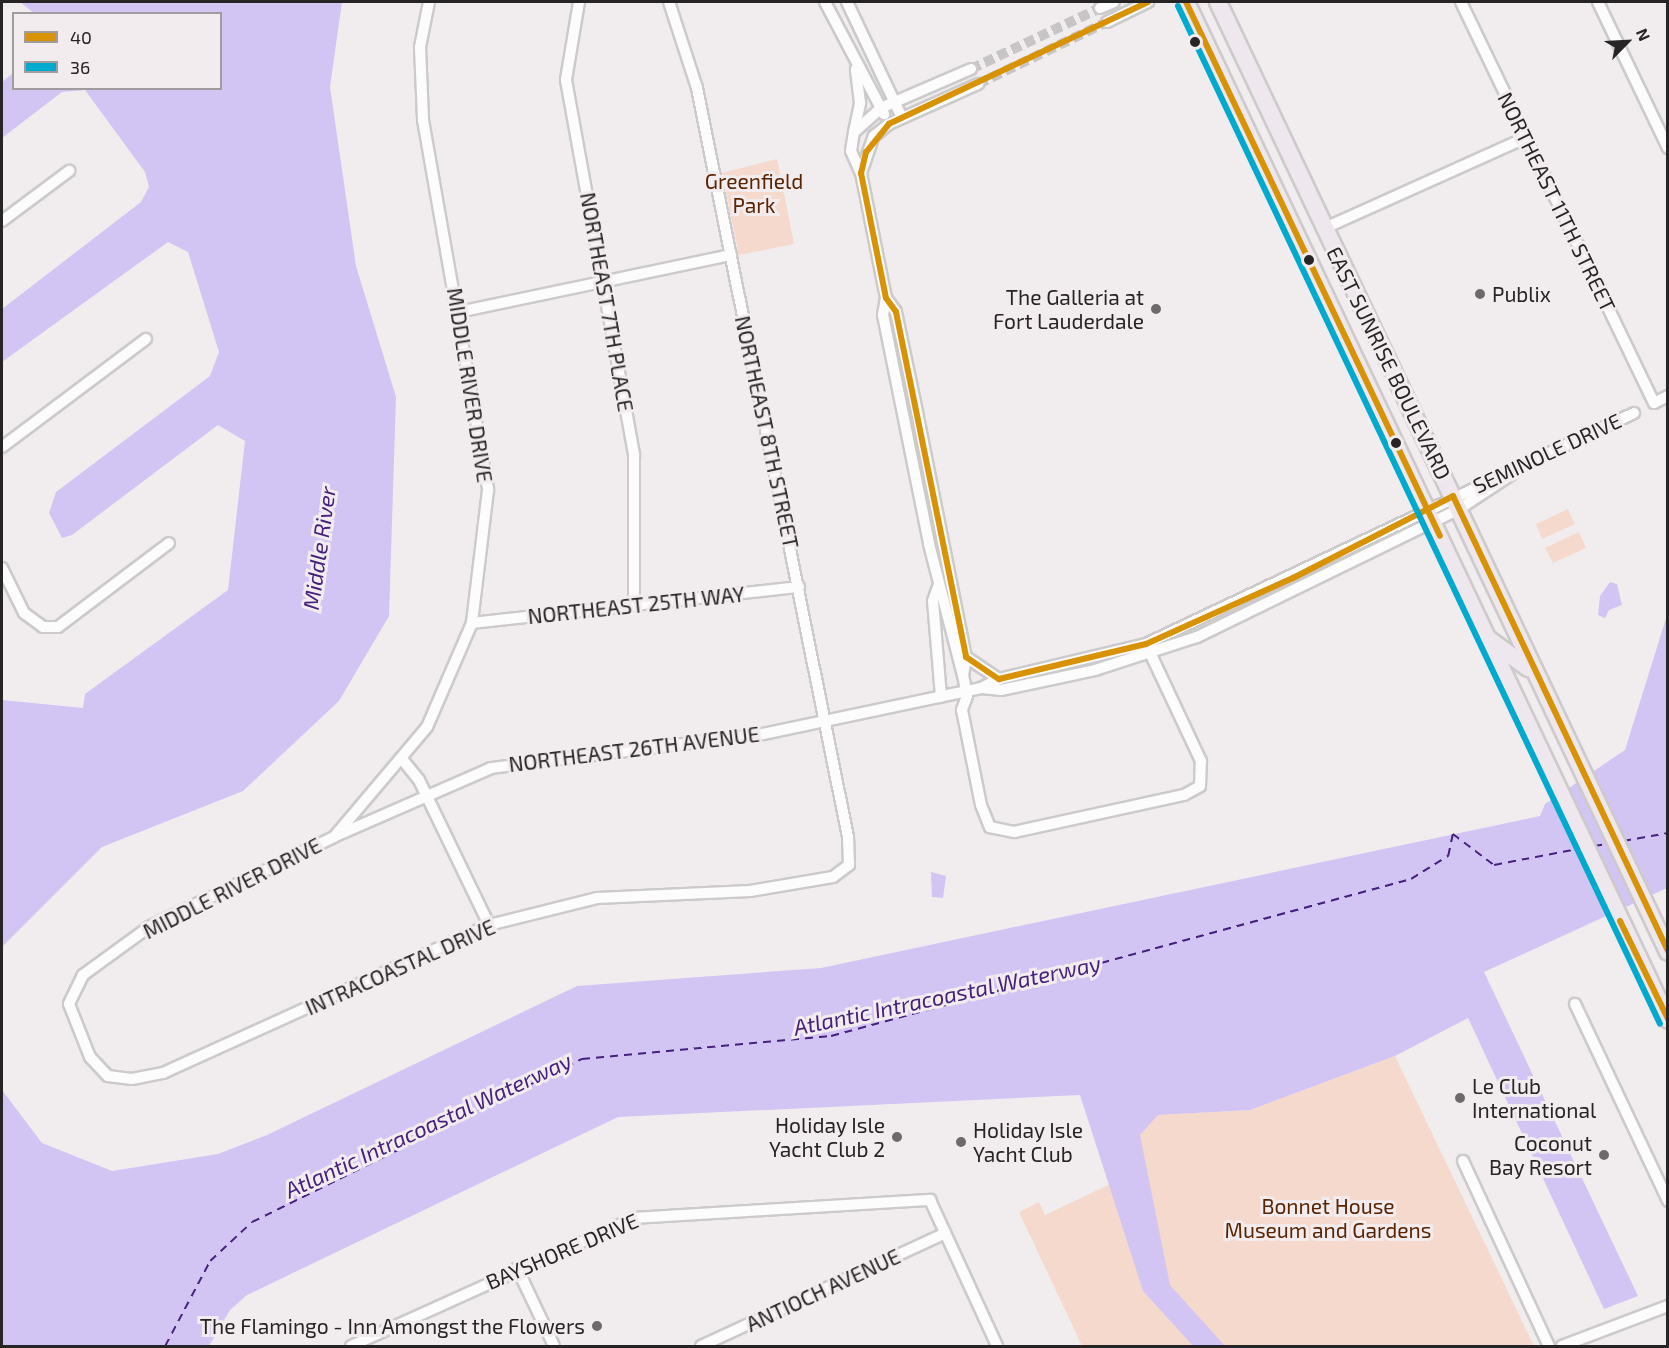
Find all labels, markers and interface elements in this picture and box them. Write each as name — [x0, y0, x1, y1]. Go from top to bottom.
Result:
legend — [12, 12, 222, 90]
north arrow — [1597, 12, 1657, 72]
text: N — [1633, 25, 1655, 44]
text: 40 — [70, 26, 92, 48]
unlabelled marker — [1189, 36, 1201, 48]
text: 36 — [70, 56, 90, 78]
street label: NORTHEAST 11TH STREET — [1493, 88, 1621, 316]
park label: Greenfield Park — [705, 168, 803, 218]
street label: NORTHEAST 7TH PLACE — [575, 190, 639, 414]
street label: EAST SUNRISE BOULEVARD — [1321, 242, 1457, 484]
unlabelled marker — [1303, 254, 1315, 266]
place label: Publix — [1492, 281, 1551, 307]
place label: The Galleria at Fort Lauderdale — [993, 284, 1144, 334]
street label: MIDDLE RIVER DRIVE — [442, 286, 498, 484]
marker: Publix — [1473, 287, 1487, 301]
marker: The Galleria at Fort Lauderdale — [1149, 302, 1163, 316]
street label: NORTHEAST 8TH STREET — [730, 313, 804, 551]
street label: SEMINOLE DRIVE — [1469, 408, 1625, 498]
unlabelled marker — [1390, 437, 1402, 449]
water label: Middle River — [297, 485, 341, 611]
street label: NORTHEAST 25TH WAY — [526, 581, 746, 629]
street label: NORTHEAST 26TH AVENUE — [507, 721, 761, 777]
street label: MIDDLE RIVER DRIVE — [139, 832, 325, 944]
street label: INTRACOASTAL DRIVE — [301, 914, 499, 1020]
water label: Atlantic Intracoastal Waterway — [790, 949, 1104, 1041]
water label: Atlantic Intracoastal Waterway — [280, 1047, 576, 1203]
place label: Le Club International — [1472, 1073, 1596, 1123]
marker: Le Club International — [1453, 1091, 1467, 1105]
place label: Holiday Isle Yacht Club 2 — [769, 1112, 885, 1162]
place label: Holiday Isle Yacht Club — [973, 1117, 1083, 1167]
marker: Holiday Isle Yacht Club 2 — [890, 1130, 904, 1144]
place label: Coconut Bay Resort — [1488, 1130, 1592, 1180]
marker: Holiday Isle Yacht Club — [954, 1135, 968, 1149]
marker: Coconut Bay Resort — [1597, 1148, 1611, 1162]
park label: Bonnet House Museum and Gardens — [1225, 1193, 1431, 1243]
street label: BAYSHORE DRIVE — [482, 1208, 642, 1294]
street label: ANTIOCH AVENUE — [742, 1243, 904, 1337]
place label: The Flamingo - Inn Amongst the Flowers — [199, 1313, 585, 1339]
marker: The Flamingo - Inn Amongst the Flowers — [590, 1319, 604, 1333]

